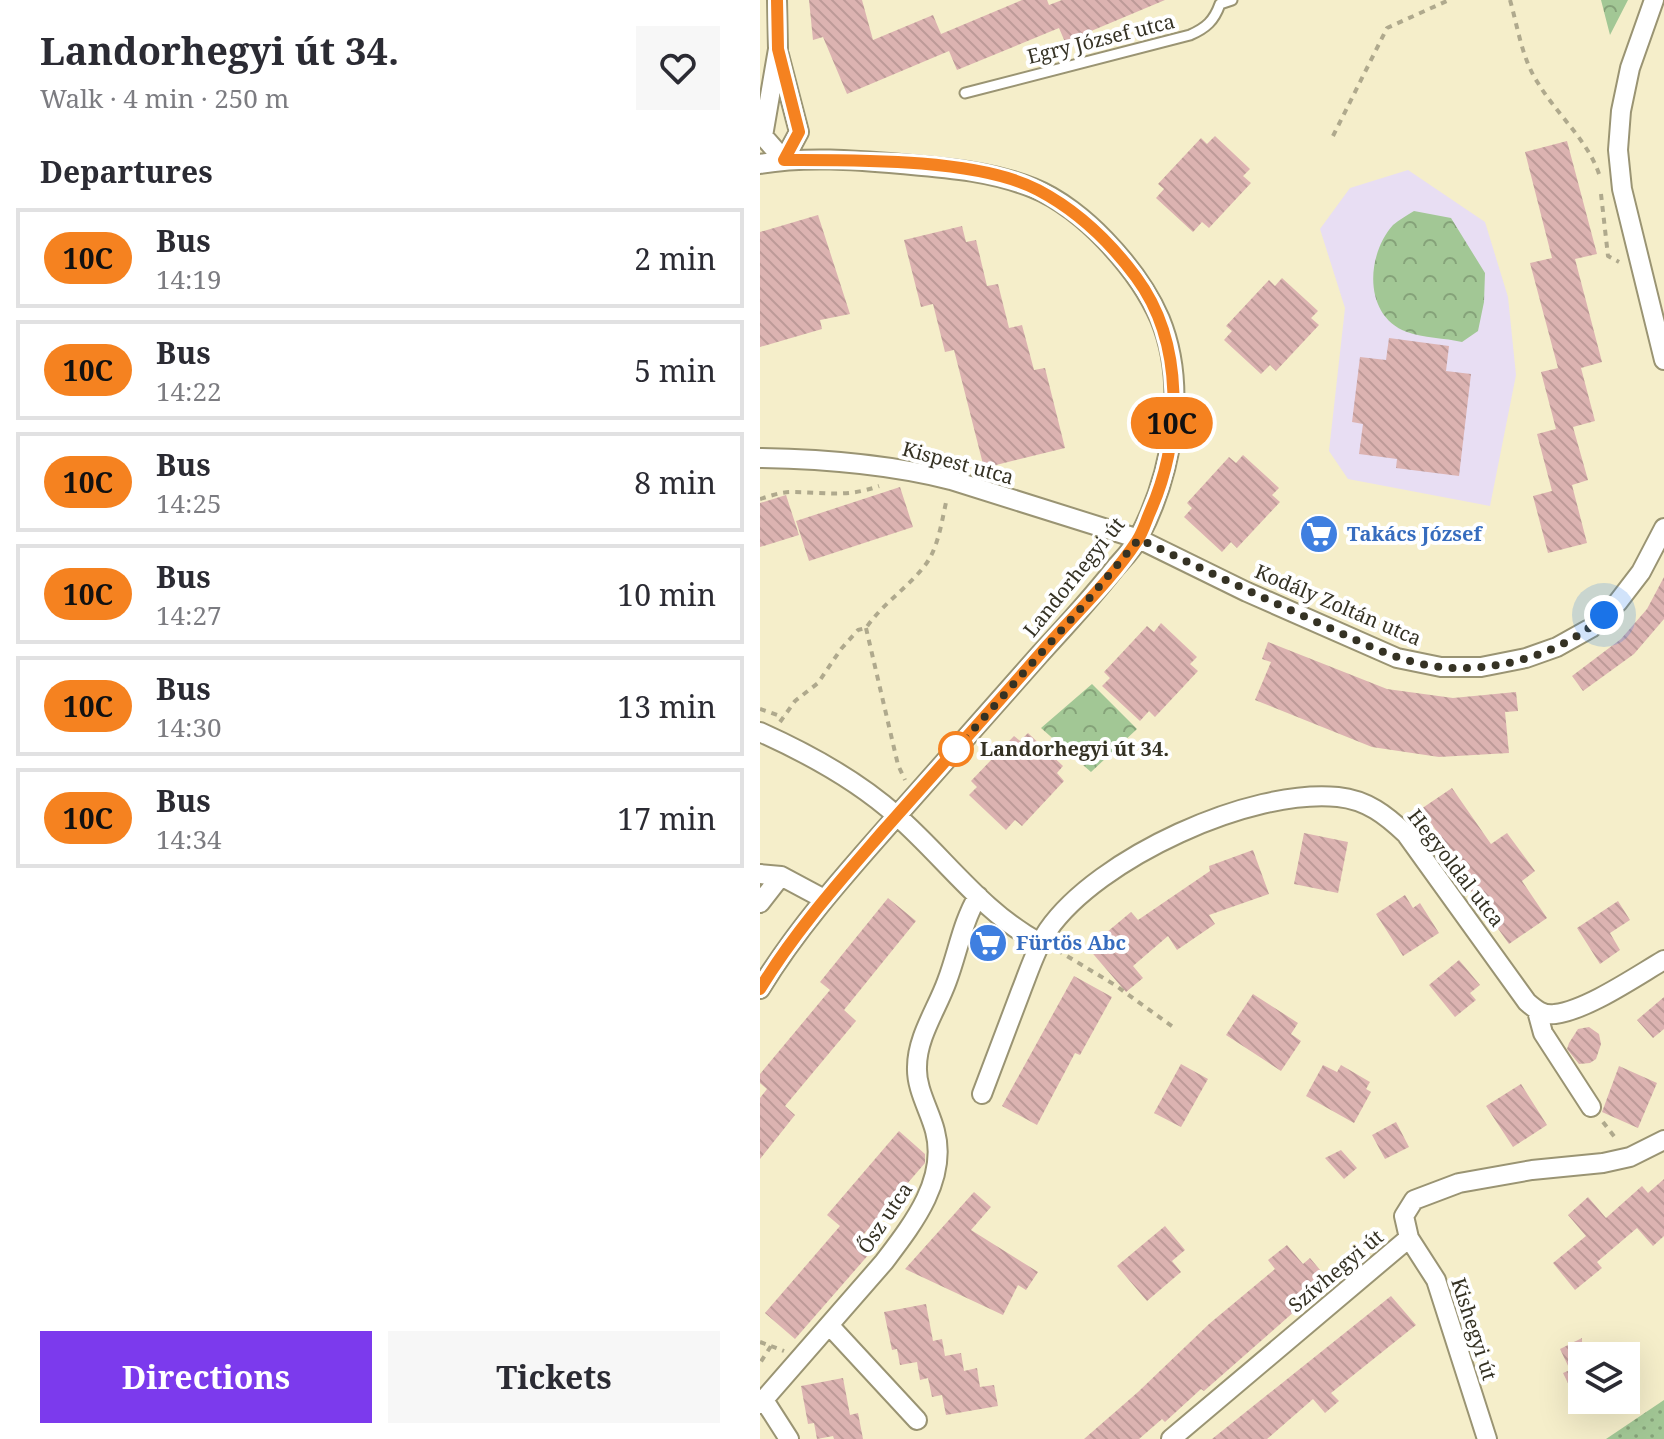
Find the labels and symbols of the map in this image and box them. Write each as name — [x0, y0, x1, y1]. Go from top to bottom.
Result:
street label: Egry József utca — [1024, 7, 1177, 70]
line badge: 10C — [1126, 397, 1218, 449]
street label: Kispest utca — [899, 435, 1017, 490]
street label: Landorhegyi út — [1017, 511, 1130, 642]
supermarket icon: Takács József — [1298, 513, 1340, 555]
place label: Takács József — [1347, 520, 1483, 547]
street label: Kodály Zoltán utca — [1251, 557, 1425, 652]
your location — [1584, 595, 1624, 635]
marker: Landorhegyi út 34. — [939, 732, 973, 766]
place label: Landorhegyi út 34. — [980, 735, 1169, 762]
street label: Hegyoldal utca — [1402, 803, 1511, 932]
supermarket icon: Fürtös Abc — [967, 922, 1009, 964]
place label: Fürtös Abc — [1016, 929, 1126, 956]
street label: Ősz utca — [851, 1177, 918, 1258]
street label: Szívhegyi út — [1283, 1223, 1389, 1318]
street label: Kishegyi út — [1445, 1274, 1504, 1384]

